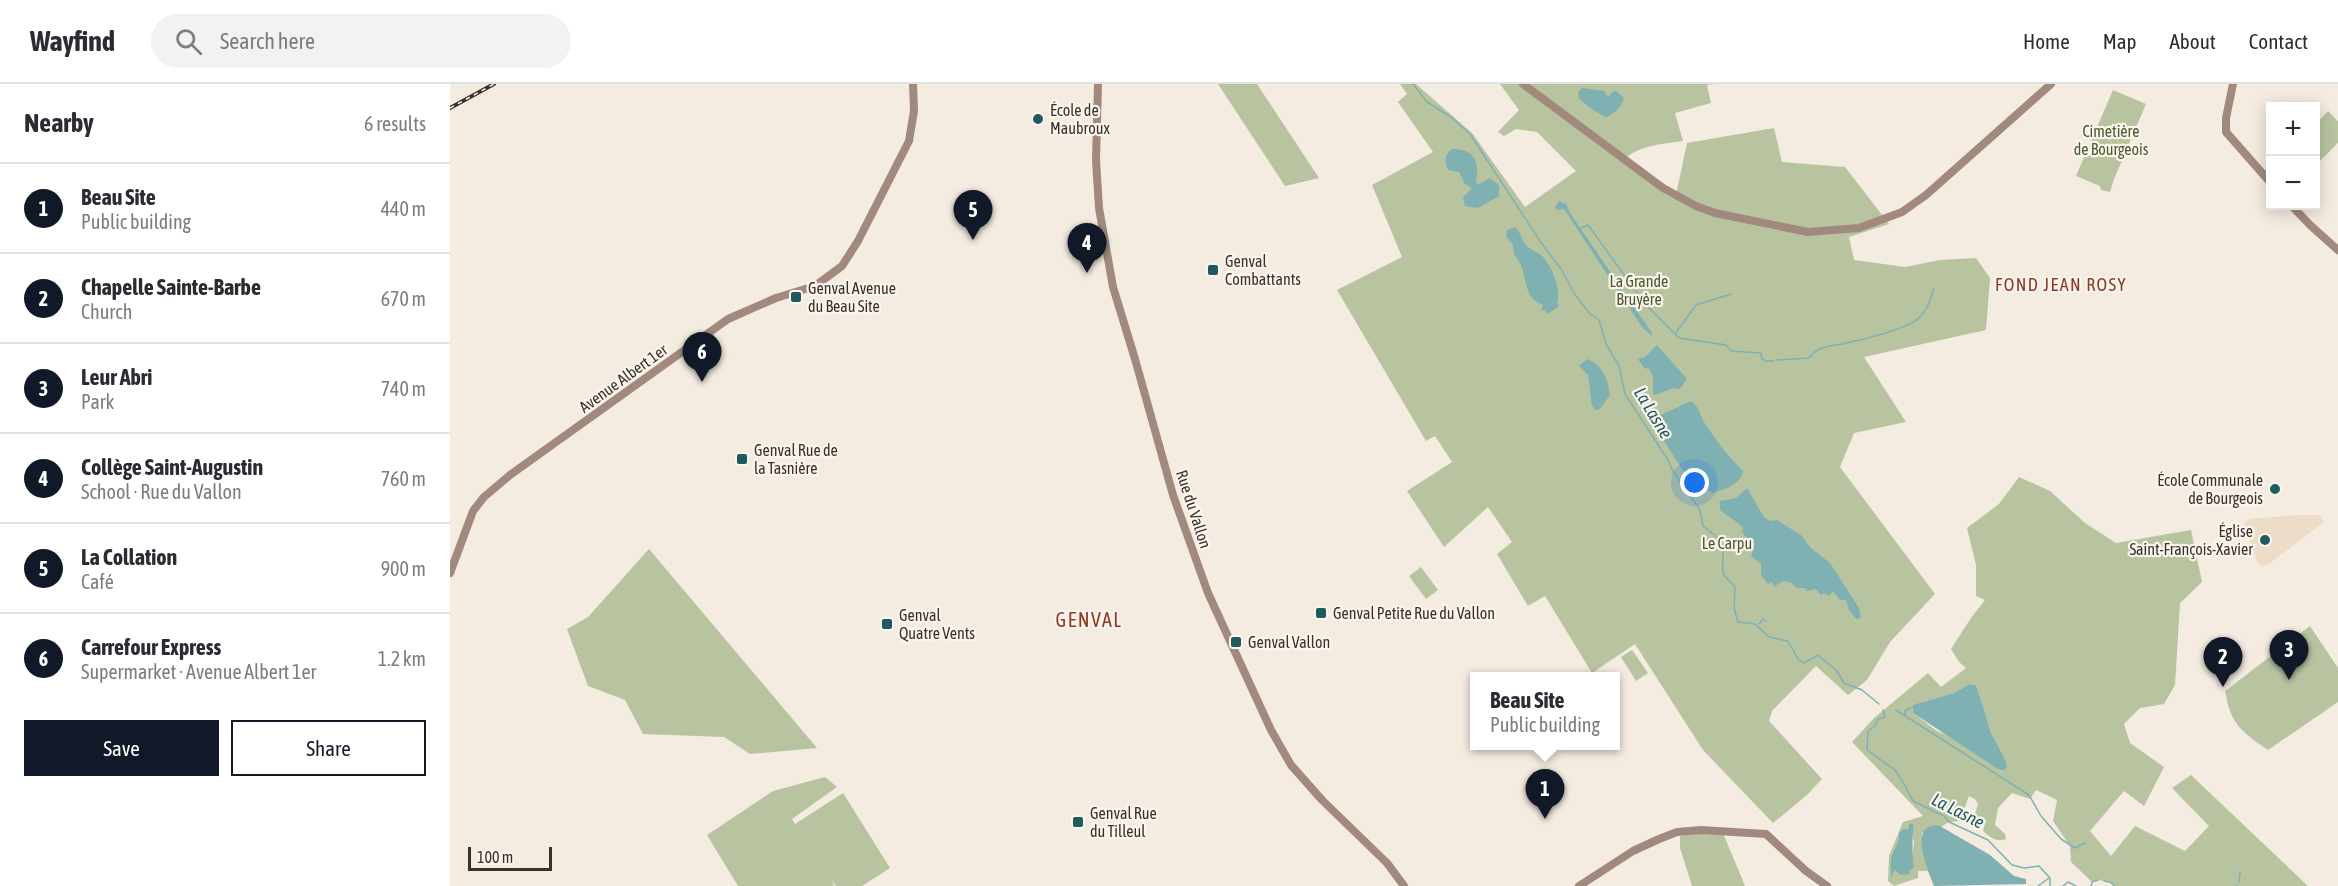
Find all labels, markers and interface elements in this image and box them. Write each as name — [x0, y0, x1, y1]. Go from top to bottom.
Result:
search box — [151, 14, 571, 68]
text: Wayfind — [30, 25, 115, 57]
icon: search — [172, 25, 205, 58]
text: Search here — [220, 28, 315, 54]
text: Home — [2023, 29, 2070, 53]
text: Map — [2103, 29, 2137, 53]
text: About — [2170, 29, 2216, 53]
text: Contact — [2249, 29, 2308, 53]
place label: École de Maubroux — [1050, 101, 1110, 137]
map controls — [2266, 102, 2320, 210]
button: + — [2266, 102, 2320, 156]
text: Nearby — [24, 108, 94, 138]
text: 6 results — [364, 112, 426, 135]
marker: École de Maubroux — [1031, 112, 1045, 126]
park label: Cimetière de Bourgeois — [2074, 122, 2149, 159]
button: − — [2266, 156, 2320, 210]
text: Beau Site — [81, 184, 156, 210]
pin: 5 — [954, 190, 992, 240]
text: 1 — [39, 197, 48, 220]
text: 440 m — [381, 197, 426, 220]
text: Public building — [81, 210, 191, 233]
pin: 4 — [1068, 224, 1106, 273]
place label: Genval Combattants — [1225, 252, 1301, 288]
marker: Genval Combattants — [1206, 263, 1220, 277]
park label: La Grande Bruyère — [1610, 272, 1668, 309]
text: Chapelle Sainte-Barbe — [81, 274, 261, 300]
district label: FOND JEAN ROSY — [1995, 274, 2127, 295]
place label: Genval Avenue du Beau Site — [808, 279, 896, 315]
text: 2 — [39, 287, 48, 310]
text: 670 m — [381, 287, 426, 310]
marker: Genval Avenue du Beau Site — [789, 290, 803, 304]
text: Church — [81, 300, 132, 323]
pin: 6 — [682, 332, 722, 382]
street label: Avenue Albert 1er — [576, 340, 671, 416]
text: Leur Abri — [81, 364, 152, 390]
text: 3 — [39, 377, 48, 400]
text: 740 m — [381, 377, 426, 400]
water label: La Lasne — [1630, 383, 1677, 442]
text: Park — [81, 390, 114, 413]
place label: Genval Rue de la Tasnière — [754, 441, 838, 477]
marker: Genval Rue de la Tasnière — [735, 452, 749, 466]
text: Collège Saint-Augustin — [81, 454, 263, 480]
text: 4 — [39, 467, 48, 490]
text: 760 m — [381, 467, 426, 490]
street label: Rue du Vallon — [1173, 468, 1215, 550]
your location — [1680, 468, 1709, 497]
place label: École Communale de Bourgeois — [2157, 471, 2263, 508]
text: School · Rue du Vallon — [81, 480, 242, 503]
marker: École Communale de Bourgeois — [2268, 482, 2282, 496]
place label: Église Saint-François-Xavier — [2129, 522, 2253, 559]
marker: Église Saint-François-Xavier — [2258, 533, 2272, 547]
park label: Le Carpu — [1702, 534, 1752, 553]
text: La Collation — [81, 544, 177, 570]
text: 5 — [39, 557, 48, 580]
text: 900 m — [381, 557, 426, 580]
text: Café — [81, 570, 114, 593]
place label: Genval Petite Rue du Vallon — [1333, 604, 1495, 622]
place label: Genval Quatre Vents — [899, 606, 975, 642]
marker: Genval Petite Rue du Vallon — [1314, 606, 1328, 620]
district label: GENVAL — [1056, 608, 1122, 631]
marker: Genval Quatre Vents — [880, 617, 894, 631]
pin: 3 — [2270, 630, 2308, 680]
place label: Genval Vallon — [1248, 633, 1330, 651]
text: Carrefour Express — [81, 634, 221, 660]
marker: Genval Vallon — [1229, 635, 1243, 649]
pin: 2 — [2204, 638, 2242, 687]
text: 6 — [39, 647, 48, 670]
text: 1.2 km — [378, 647, 426, 670]
text: Supermarket · Avenue Albert 1er — [81, 660, 316, 683]
popup — [1470, 672, 1620, 750]
text: Beau Site — [1490, 687, 1565, 713]
text: Public building — [1490, 713, 1600, 736]
button: Save — [24, 720, 219, 776]
button: Share — [231, 720, 426, 776]
pin: 1 — [1526, 770, 1564, 819]
water label: La Lasne — [1928, 788, 1988, 833]
place label: Genval Rue du Tilleul — [1090, 804, 1157, 840]
marker: Genval Rue du Tilleul — [1071, 815, 1085, 829]
scale bar — [468, 844, 552, 872]
text: 100 m — [477, 848, 513, 866]

